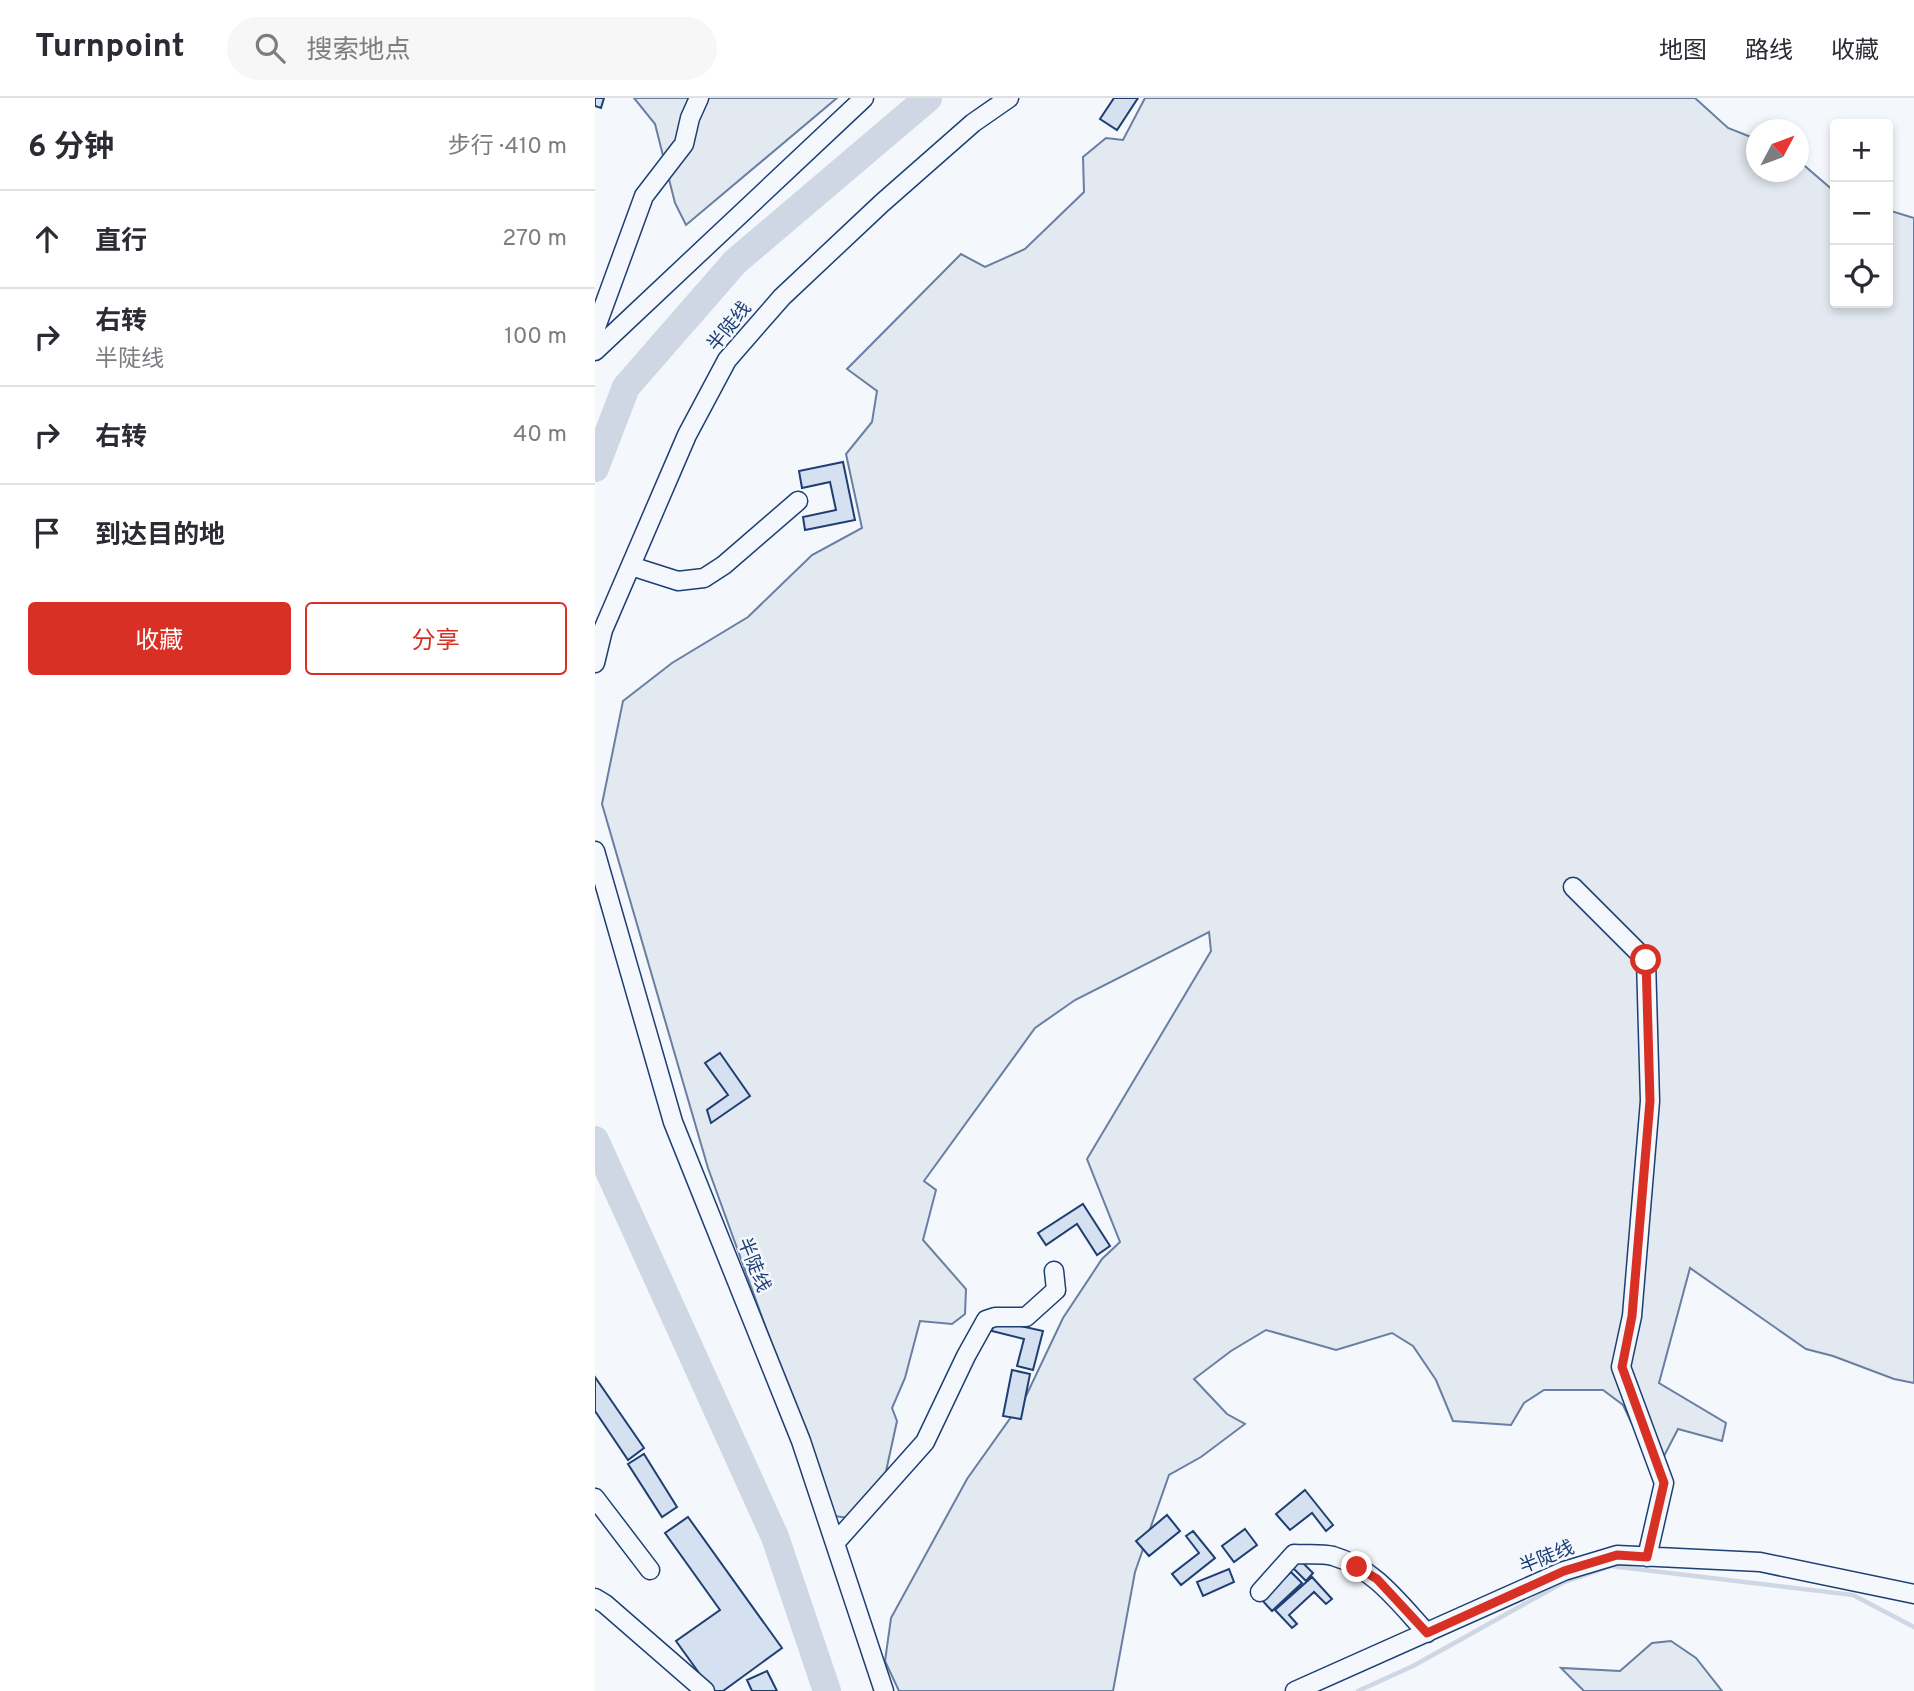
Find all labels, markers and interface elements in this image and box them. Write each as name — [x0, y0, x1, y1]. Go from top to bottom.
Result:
search box — [227, 17, 717, 80]
text: Turnpoint — [35, 27, 185, 69]
icon: search — [251, 29, 289, 67]
text: 搜索地点 — [307, 35, 411, 68]
text: 地图 — [1659, 37, 1707, 67]
text: 路线 — [1745, 37, 1793, 67]
text: 收藏 — [1831, 37, 1879, 67]
north arrow — [1746, 119, 1809, 182]
map controls — [1830, 119, 1893, 308]
button: + — [1830, 119, 1893, 182]
text: 6 分钟 — [28, 130, 114, 167]
text: 步行 · 410 m — [448, 133, 567, 162]
button: − — [1830, 182, 1893, 245]
icon: ahead — [28, 220, 66, 258]
text: 270 m — [502, 225, 567, 254]
text: 直行 — [95, 226, 147, 259]
button: locate — [1830, 245, 1893, 308]
street label: 半陡线 — [703, 297, 757, 357]
text: 右转 — [95, 306, 147, 339]
icon: right — [28, 318, 66, 356]
text: 100 m — [504, 323, 567, 352]
text: 半陡线 — [95, 346, 164, 375]
icon: right — [28, 416, 66, 454]
text: 40 m — [513, 421, 567, 450]
text: 右转 — [95, 422, 147, 455]
icon: arrive — [28, 514, 66, 552]
text: 到达目的地 — [95, 520, 225, 553]
button: 收藏 — [28, 602, 291, 675]
button: 分享 — [305, 602, 567, 675]
route start — [1630, 944, 1661, 975]
street label: 半陡线 — [731, 1234, 775, 1296]
street label: 半陡线 — [1516, 1536, 1578, 1580]
route end — [1341, 1551, 1372, 1582]

